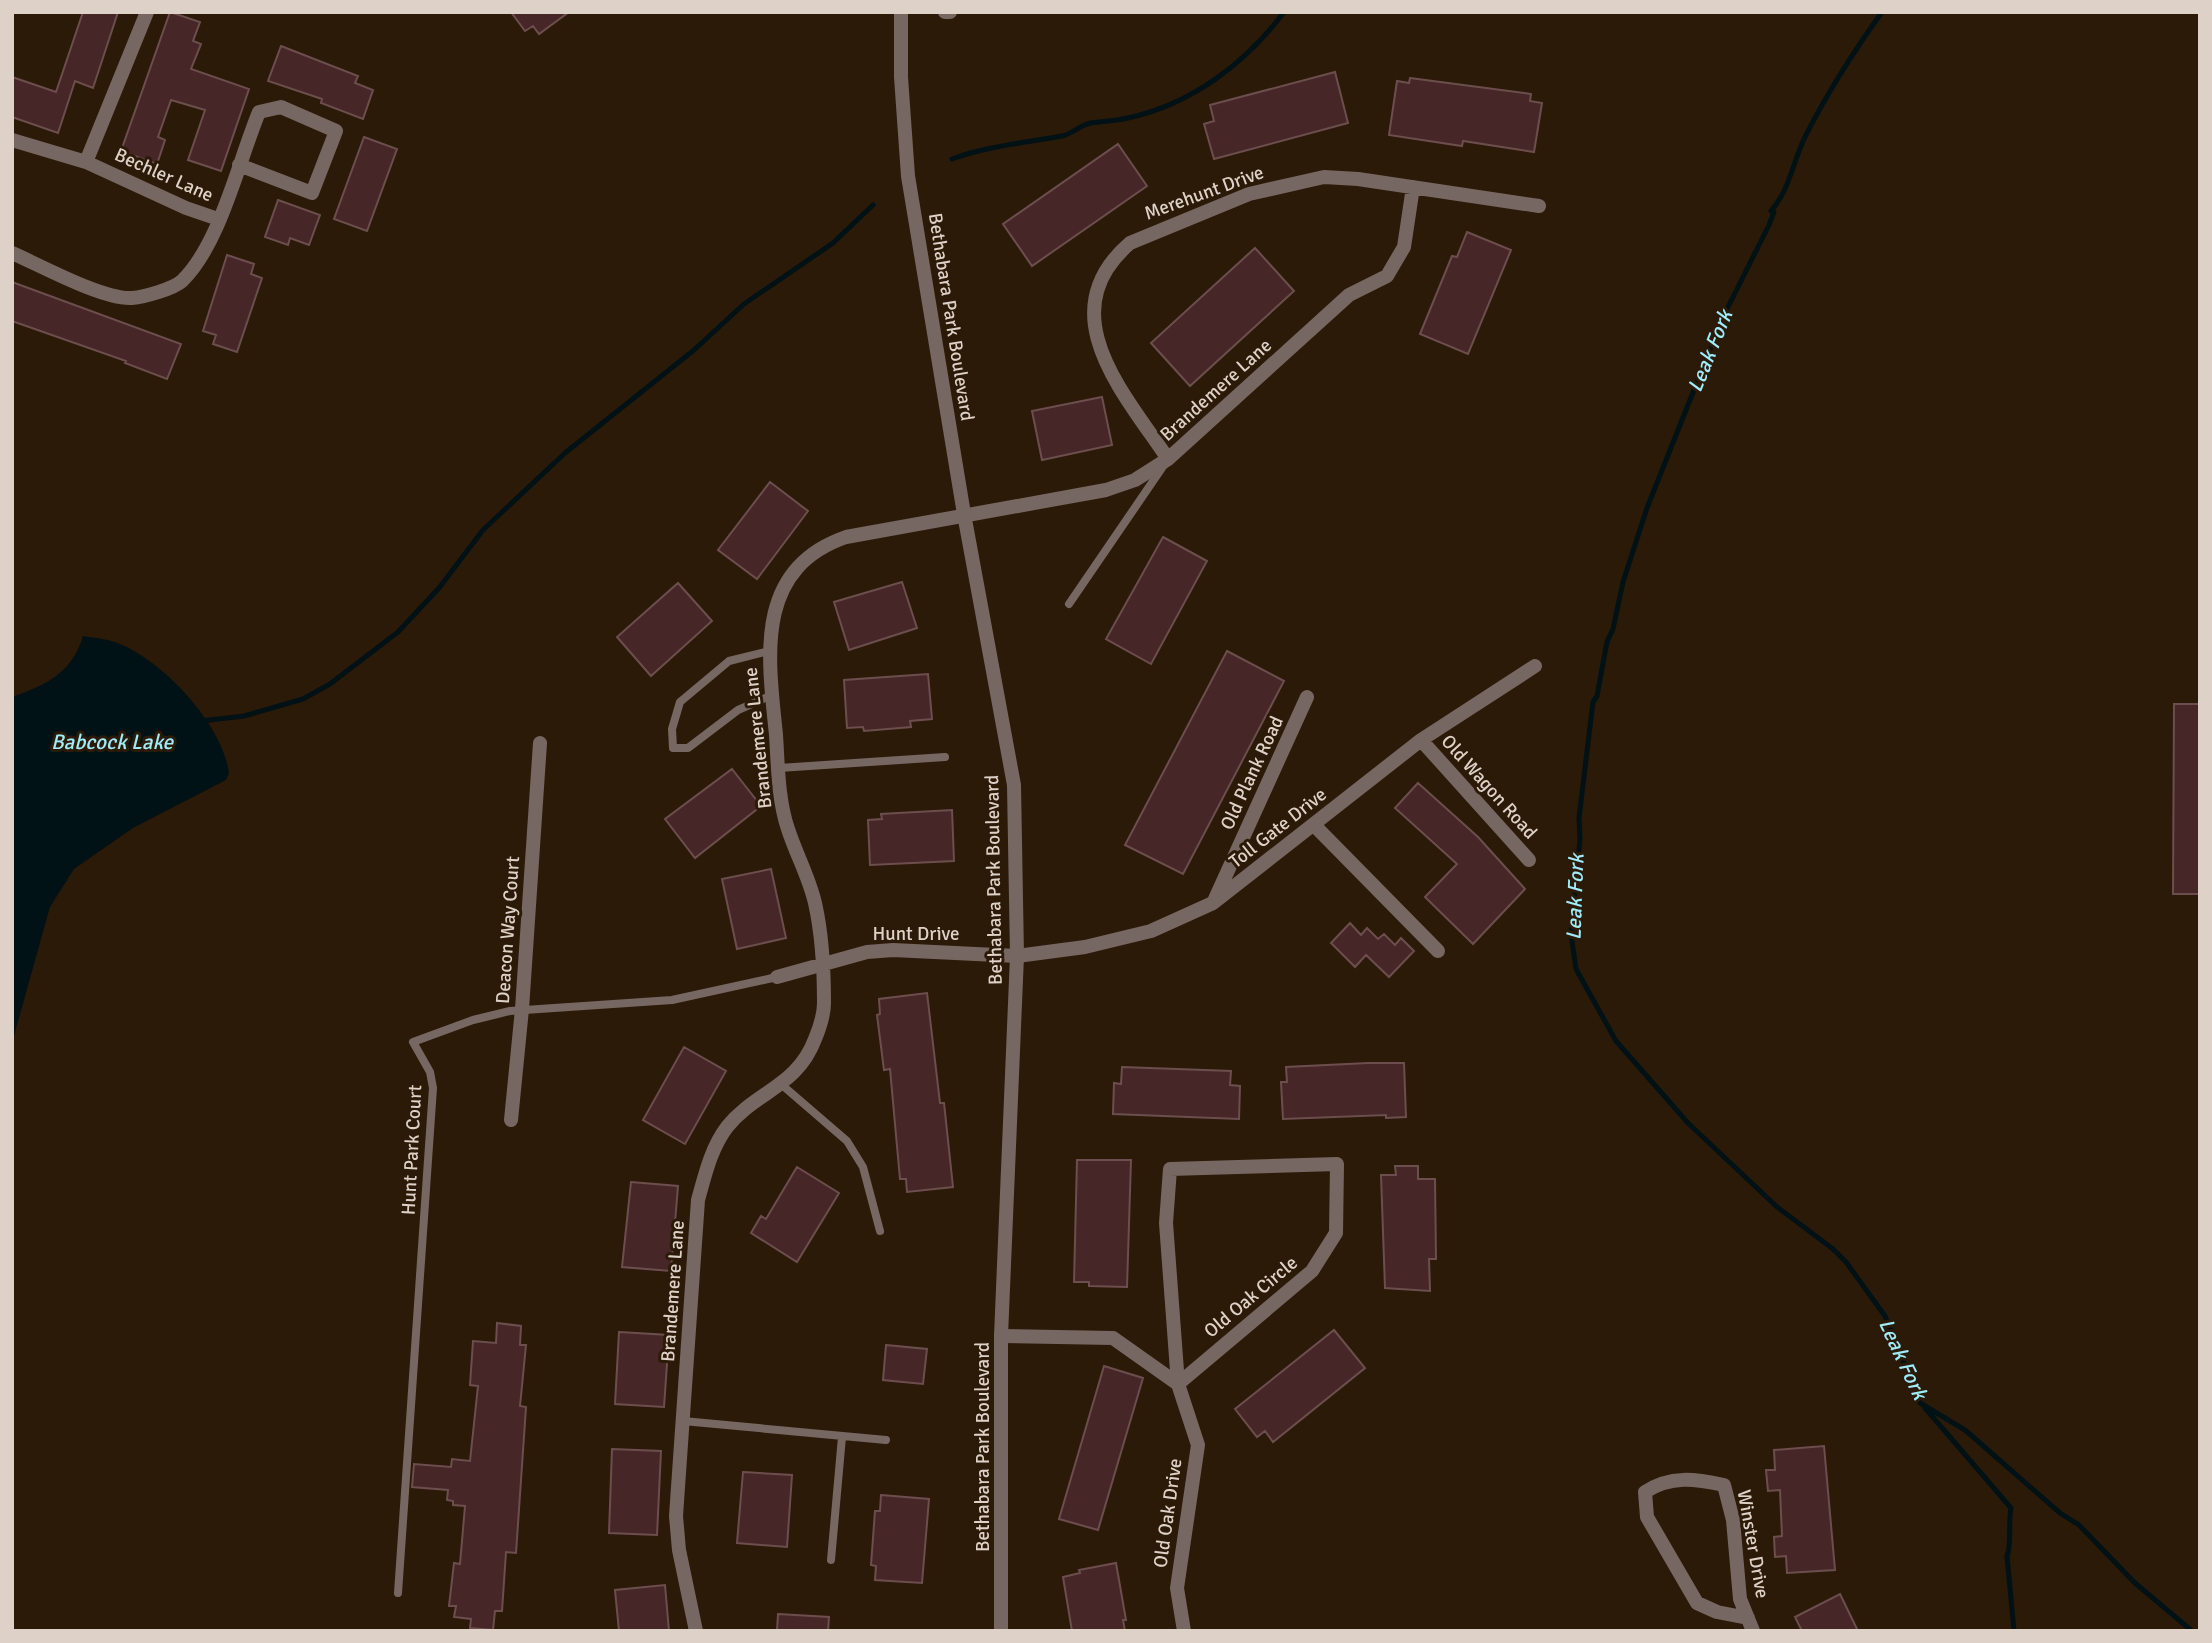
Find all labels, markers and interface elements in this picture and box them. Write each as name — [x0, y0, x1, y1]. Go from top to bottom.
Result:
street label: Bechler Lane — [111, 143, 217, 207]
street label: Merehunt Drive — [1141, 160, 1267, 226]
street label: Bethabara Park Boulevard — [923, 211, 979, 423]
water label: Leak Fork — [1682, 304, 1739, 396]
street label: Brandemere Lane — [1155, 334, 1277, 446]
street label: Brandemere Lane — [739, 666, 777, 810]
street label: Old Plank Road — [1215, 712, 1289, 834]
water label: Babcock Lake — [51, 729, 175, 755]
street label: Old Wagon Road — [1436, 730, 1542, 844]
street label: Bethabara Park Boulevard — [980, 775, 1008, 985]
street label: Toll Gate Drive — [1224, 782, 1332, 874]
water label: Leak Fork — [1561, 851, 1590, 941]
street label: Deacon Way Court — [491, 855, 525, 1005]
street label: Hunt Drive — [873, 922, 959, 946]
street label: Hunt Park Court — [397, 1084, 427, 1216]
street label: Brandemere Lane — [656, 1219, 690, 1363]
street label: Old Oak Circle — [1199, 1251, 1303, 1343]
water label: Leak Fork — [1873, 1314, 1934, 1406]
street label: Bethabara Park Boulevard — [971, 1342, 995, 1552]
street label: Old Oak Drive — [1148, 1457, 1188, 1569]
street label: Winster Drive — [1732, 1488, 1774, 1600]

